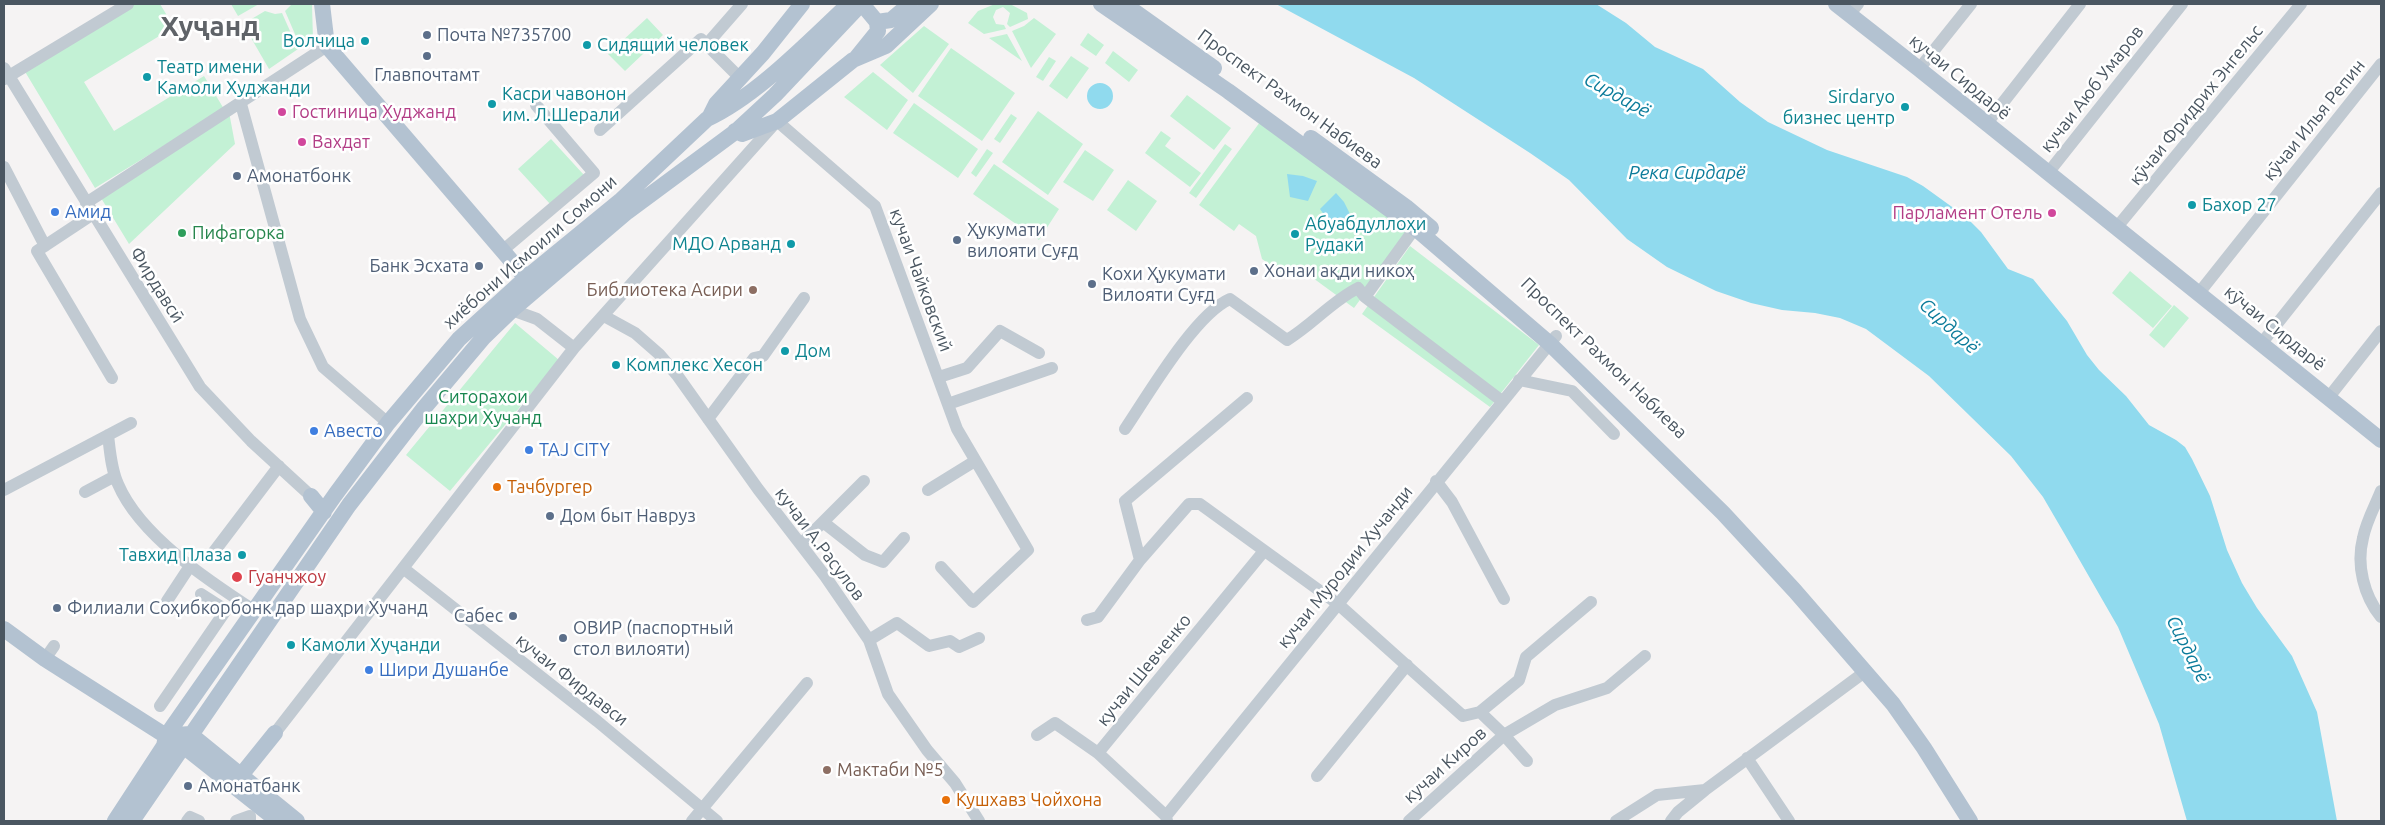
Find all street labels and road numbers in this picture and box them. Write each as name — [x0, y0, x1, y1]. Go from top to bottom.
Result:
street label: кӯчаи Фридрих Энгельс — [2125, 20, 2267, 190]
street label: кучаи Аюб Умаров — [2036, 21, 2148, 157]
street label: Проспект Рахмон Набиева — [1194, 25, 1386, 173]
street label: кучаи Сирдарё — [1905, 30, 2015, 124]
street label: кӯчаи Илья Репин — [2258, 55, 2370, 185]
street label: хиёбони Исмоили Сомони — [439, 171, 621, 333]
street label: кучаи Чайковский — [885, 205, 957, 355]
street label: Фирдавсӣ — [125, 243, 189, 327]
street label: Проспект Рахмон Набиева — [1516, 273, 1692, 443]
street label: кӯчаи Сирдарё — [2220, 281, 2330, 375]
street label: кучаи Муродии Хучанди — [1273, 481, 1417, 653]
street label: кучаи А.Расулов — [771, 483, 869, 605]
street label: кучаи Шевченко — [1092, 610, 1196, 730]
street label: кучаи Фирдавси — [511, 629, 633, 731]
street label: кучаи Киров — [1399, 722, 1491, 808]

